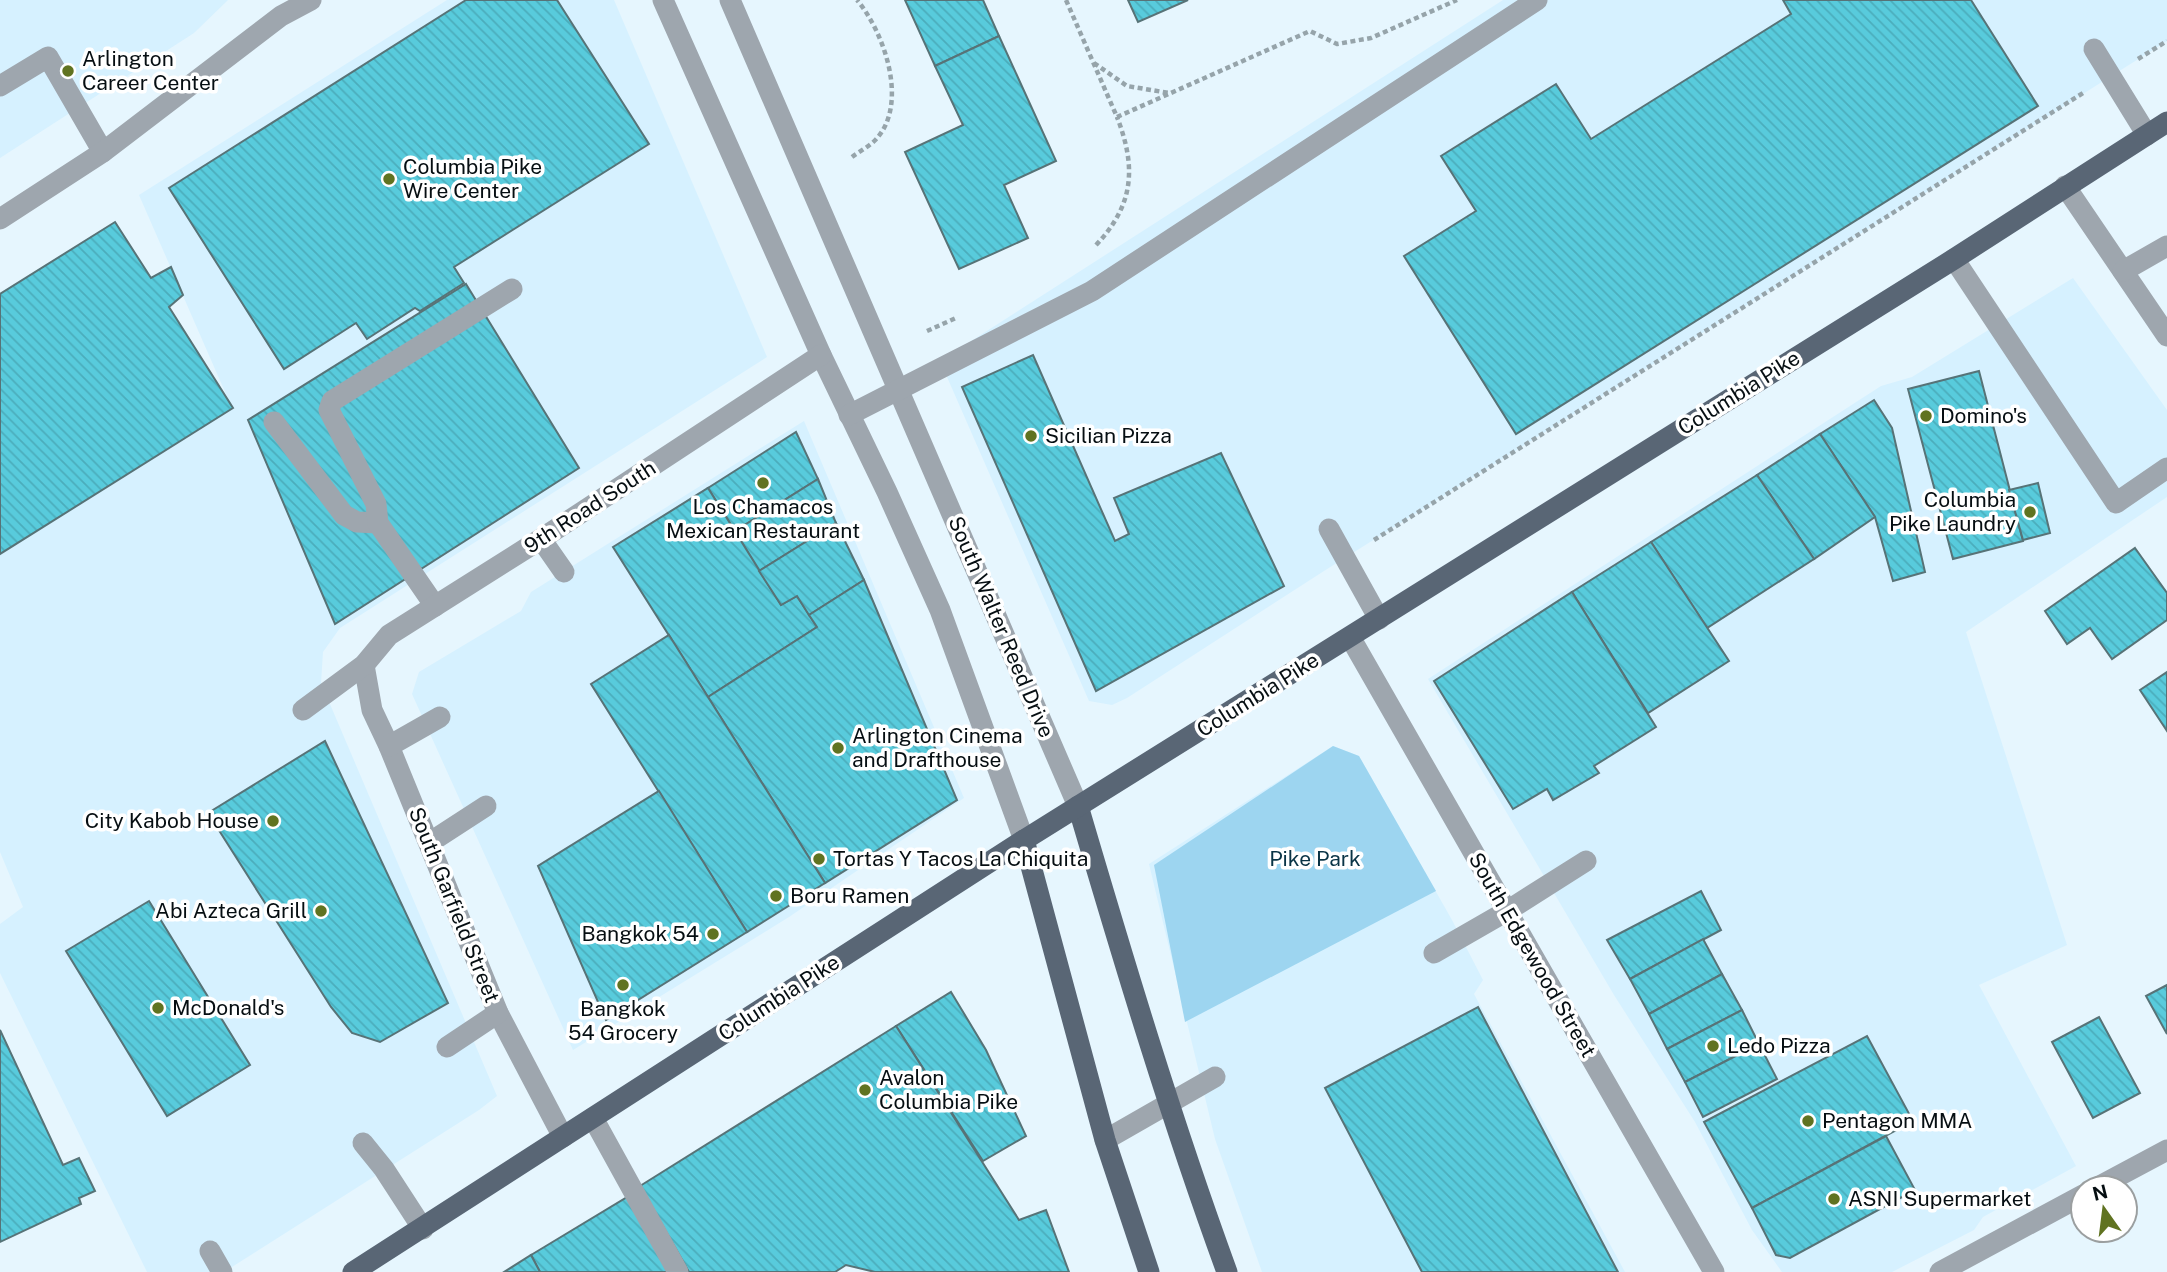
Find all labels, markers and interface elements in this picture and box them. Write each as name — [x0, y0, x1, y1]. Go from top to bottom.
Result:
place label: Arlington Career Center — [82, 46, 219, 95]
marker: Arlington Career Center — [60, 63, 76, 79]
place label: Columbia Pike Wire Center — [403, 154, 542, 203]
marker: Columbia Pike Wire Center — [381, 171, 397, 187]
street label: Columbia Pike — [1673, 345, 1804, 440]
place label: Domino's — [1940, 403, 2027, 428]
marker: Domino's — [1918, 408, 1934, 424]
place label: Sicilian Pizza — [1045, 423, 1172, 448]
marker: Sicilian Pizza — [1023, 428, 1039, 444]
street label: 9th Road South — [519, 455, 660, 558]
marker: Los Chamacos Mexican Restaurant — [755, 475, 771, 491]
place label: Columbia Pike Laundry — [1889, 487, 2016, 536]
place label: Los Chamacos Mexican Restaurant — [666, 494, 860, 543]
marker: Columbia Pike Laundry — [2022, 504, 2038, 520]
street label: South Walter Reed Drive — [943, 512, 1059, 741]
street label: Columbia Pike — [1192, 647, 1323, 742]
place label: Arlington Cinema and Drafthouse — [852, 723, 1023, 772]
marker: Arlington Cinema and Drafthouse — [830, 740, 846, 756]
street label: South Garfield Street — [404, 803, 505, 1006]
place label: City Kabob House — [85, 808, 259, 833]
marker: City Kabob House — [265, 813, 281, 829]
place label: Tortas Y Tacos La Chiquita — [833, 846, 1088, 871]
park label: Pike Park — [1269, 846, 1361, 871]
street label: South Edgewood Street — [1464, 848, 1601, 1062]
marker: Tortas Y Tacos La Chiquita — [811, 851, 827, 867]
place label: Boru Ramen — [790, 883, 909, 908]
marker: Boru Ramen — [768, 888, 784, 904]
place label: Abi Azteca Grill — [155, 898, 307, 923]
marker: Abi Azteca Grill — [313, 903, 329, 919]
place label: Bangkok 54 — [581, 921, 699, 946]
marker: Bangkok 54 — [705, 926, 721, 942]
street label: Columbia Pike — [714, 949, 844, 1046]
marker: Bangkok 54 Grocery — [615, 977, 631, 993]
place label: McDonald's — [172, 995, 284, 1020]
place label: Bangkok 54 Grocery — [568, 996, 678, 1045]
marker: McDonald's — [150, 1000, 166, 1016]
place label: Ledo Pizza — [1727, 1033, 1831, 1058]
marker: Ledo Pizza — [1705, 1038, 1721, 1054]
place label: Avalon Columbia Pike — [879, 1065, 1018, 1114]
marker: Avalon Columbia Pike — [857, 1082, 873, 1098]
place label: Pentagon MMA — [1822, 1108, 1972, 1133]
marker: Pentagon MMA — [1800, 1113, 1816, 1129]
north arrow — [2069, 1174, 2139, 1244]
text: N — [2090, 1180, 2110, 1205]
place label: ASNI Supermarket — [1848, 1186, 2031, 1211]
marker: ASNI Supermarket — [1826, 1191, 1842, 1207]

